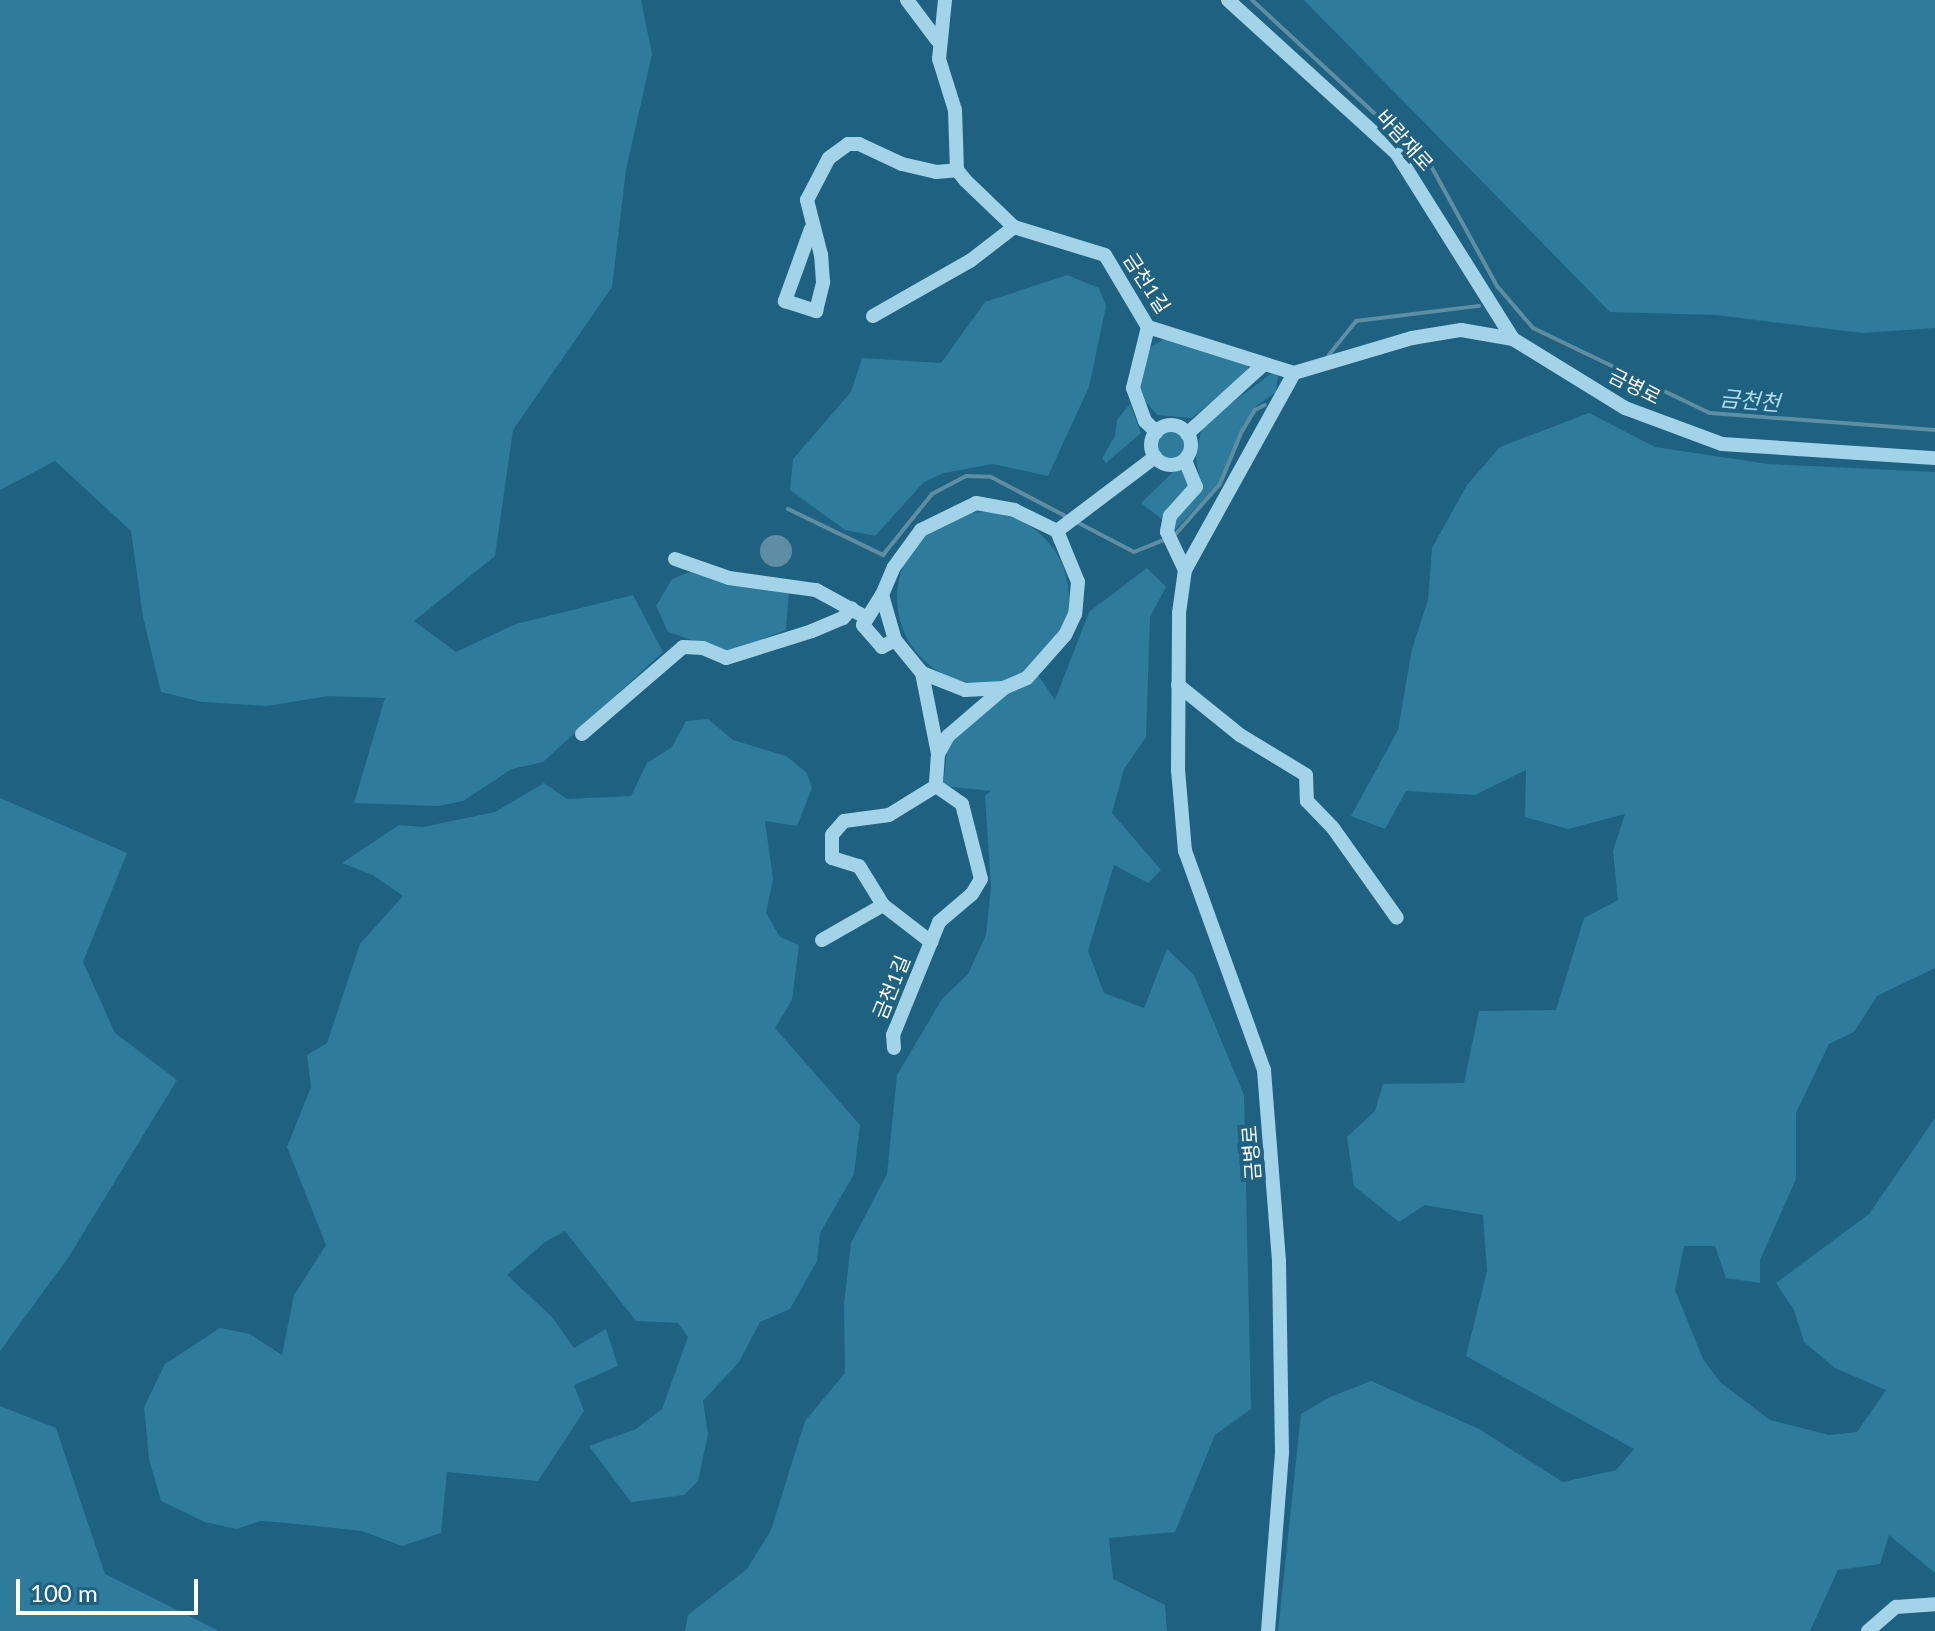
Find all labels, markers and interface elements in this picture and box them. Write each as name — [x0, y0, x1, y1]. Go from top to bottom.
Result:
street label: 바람재로 — [1371, 105, 1439, 175]
street label: 금천1길 — [1119, 248, 1175, 318]
street label: 금병로 — [1605, 363, 1665, 409]
water label: 금천천 — [1719, 384, 1781, 416]
street label: 금천1길 — [867, 952, 915, 1022]
street label: 금병로 — [1237, 1125, 1265, 1181]
scale bar — [20, 1563, 202, 1613]
text: 100 m — [30, 1578, 98, 1607]

